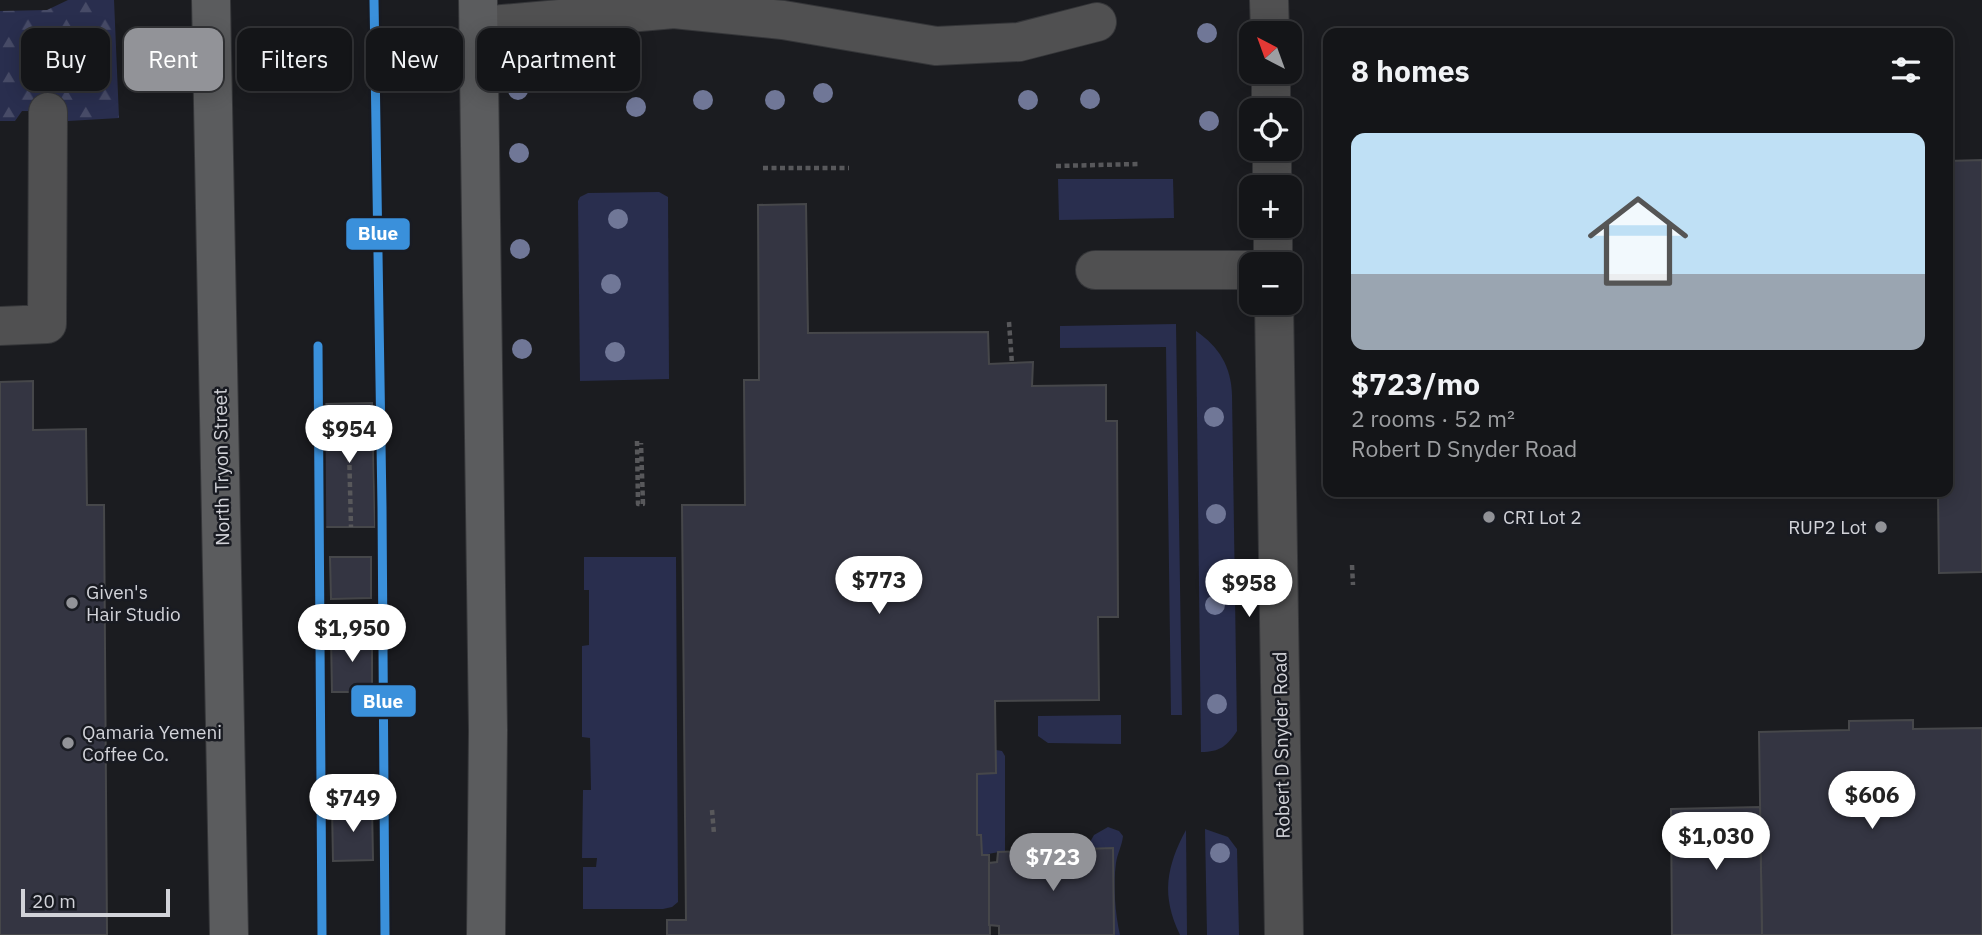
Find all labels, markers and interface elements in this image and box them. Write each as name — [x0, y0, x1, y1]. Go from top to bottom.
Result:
north arrow — [1239, 21, 1302, 84]
map controls — [1239, 21, 1302, 315]
chip: Buy — [21, 28, 110, 91]
chip: Rent — [124, 28, 223, 91]
chip: Filters — [237, 28, 352, 91]
chip: New — [366, 28, 463, 91]
chip: Apartment — [477, 28, 640, 91]
text: 8 homes — [1351, 51, 1470, 90]
icon: filters — [1887, 51, 1925, 89]
button: locate — [1239, 98, 1302, 161]
button: + — [1239, 175, 1302, 238]
icon: home — [1575, 178, 1701, 304]
line badge: Blue — [345, 217, 411, 251]
text: Blue — [358, 221, 398, 245]
button: − — [1239, 252, 1302, 315]
text: $723/mo — [1351, 364, 1480, 403]
street label: North Tryon Street — [208, 388, 234, 546]
text: 2 rooms · 52 m² — [1351, 403, 1515, 433]
pin: $954 — [308, 406, 390, 465]
text: $954 — [321, 413, 377, 443]
text: Robert D Snyder Road — [1351, 433, 1577, 463]
place label: CRI Lot 2 — [1503, 505, 1582, 529]
marker: CRI Lot 2 — [1481, 509, 1497, 525]
place label: RUP2 Lot — [1788, 515, 1867, 539]
marker: RUP2 Lot — [1873, 519, 1889, 535]
pin: $773 — [838, 556, 920, 616]
pin: $958 — [1208, 560, 1290, 619]
text: $773 — [851, 564, 907, 594]
text: $958 — [1221, 567, 1277, 597]
place label: Given's Hair Studio — [86, 580, 181, 626]
marker: Given's Hair Studio — [64, 595, 80, 611]
pin: $1,950 — [295, 604, 409, 664]
text: $1,950 — [314, 612, 390, 642]
street label: Robert D Snyder Road — [1267, 651, 1295, 839]
line badge: Blue — [350, 684, 417, 718]
text: Blue — [363, 689, 403, 713]
place label: Qamaria Yemeni Coffee Co. — [82, 720, 222, 766]
marker: Qamaria Yemeni Coffee Co. — [60, 735, 76, 751]
pin: $606 — [1831, 772, 1913, 831]
pin: $749 — [312, 774, 394, 834]
text: $606 — [1844, 779, 1900, 809]
text: $749 — [325, 782, 381, 812]
pin: $1,030 — [1659, 812, 1773, 872]
text: $1,030 — [1678, 820, 1754, 850]
pin: $723 — [1012, 834, 1094, 893]
text: $723 — [1025, 841, 1081, 871]
scale bar — [21, 886, 170, 918]
text: 20 m — [32, 889, 76, 913]

